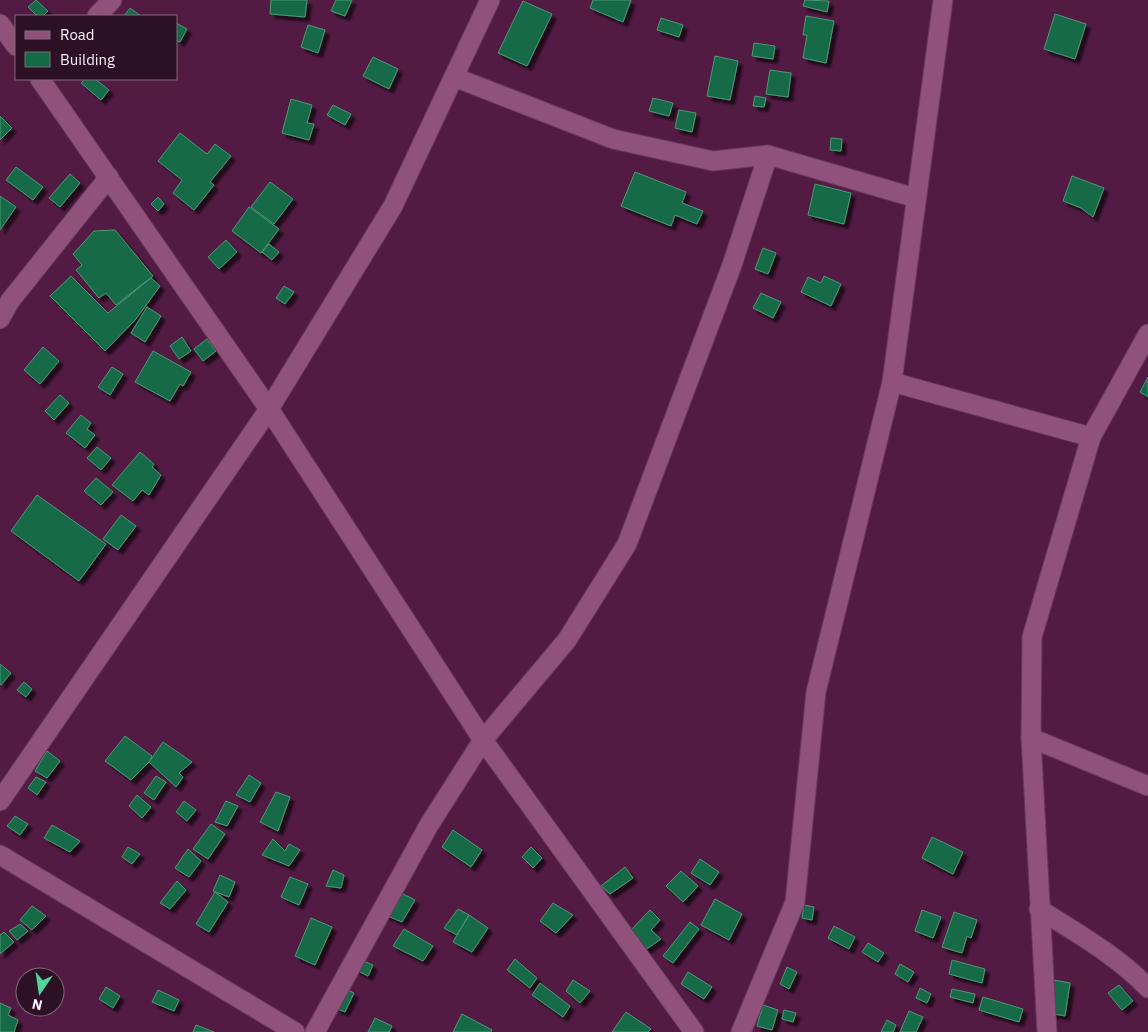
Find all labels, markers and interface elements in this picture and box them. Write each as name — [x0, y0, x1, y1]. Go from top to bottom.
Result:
legend — [15, 15, 178, 80]
text: Road — [60, 25, 95, 44]
text: Building — [60, 50, 115, 69]
north arrow — [15, 967, 65, 1017]
text: N — [30, 995, 44, 1015]

